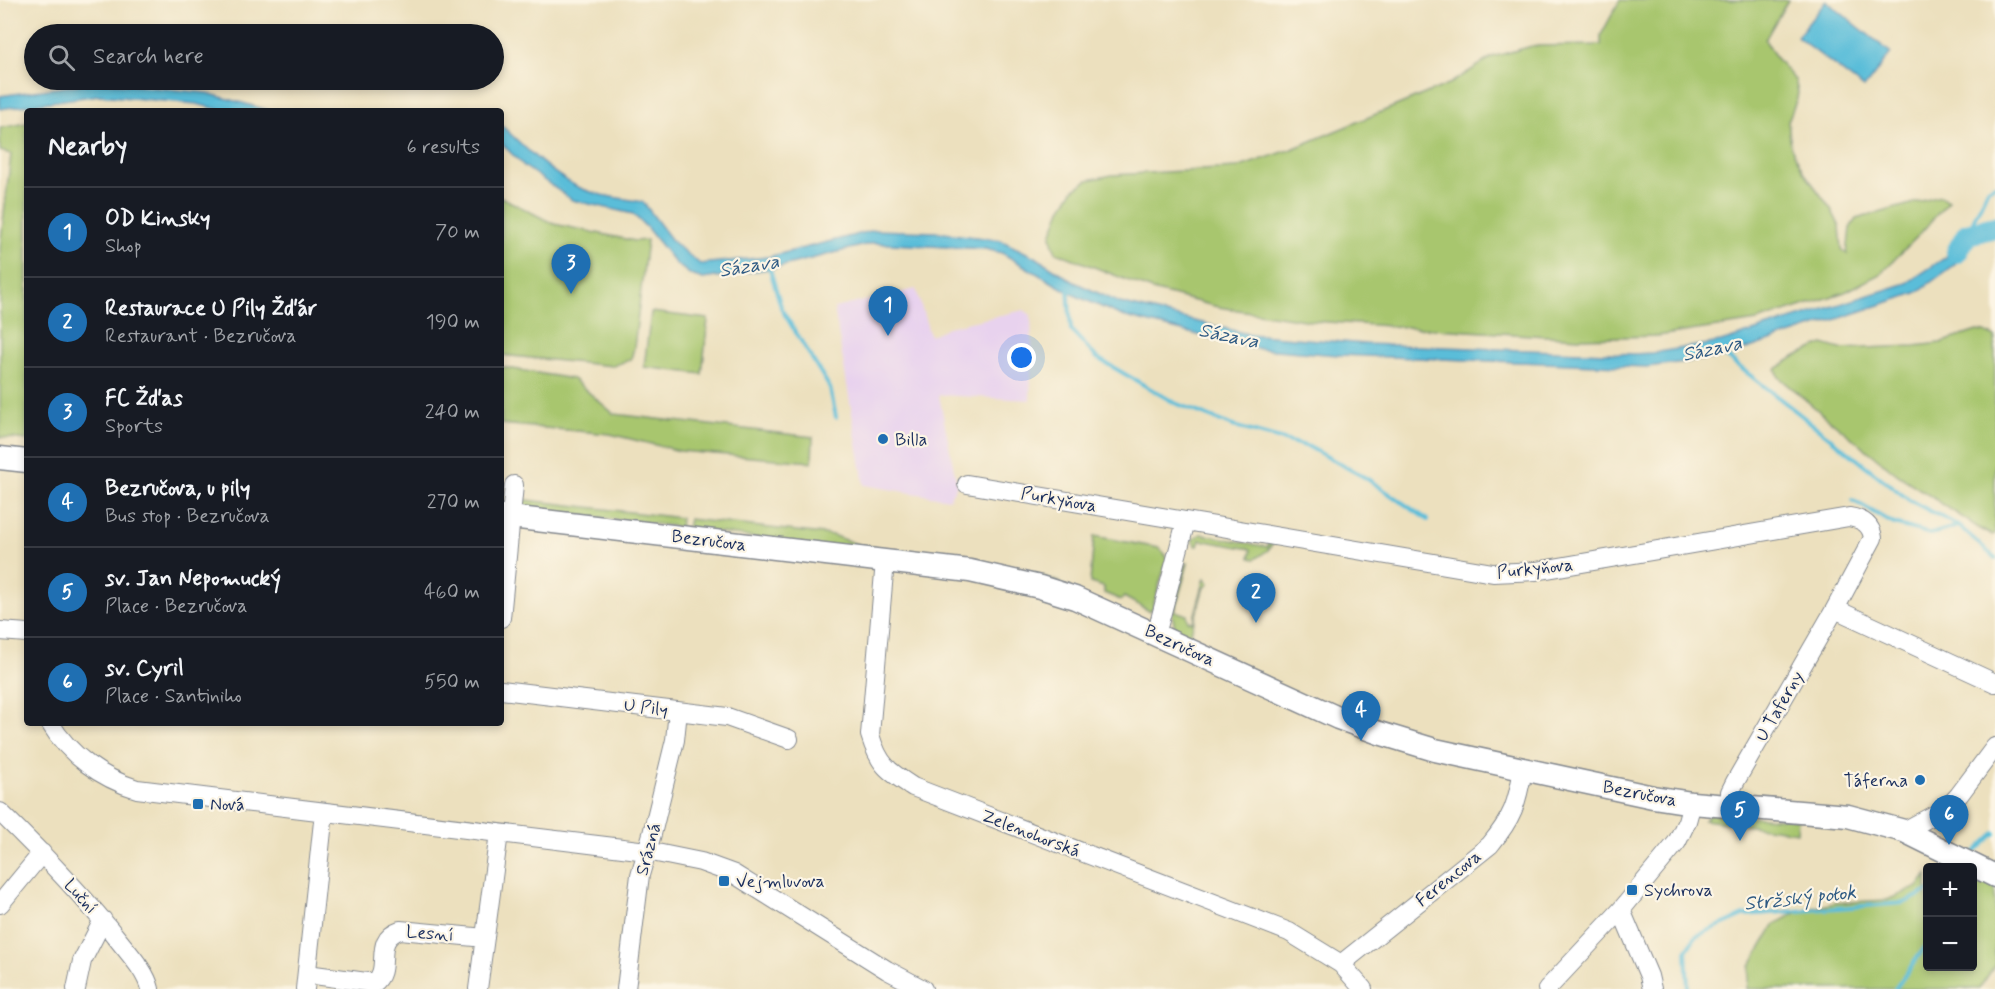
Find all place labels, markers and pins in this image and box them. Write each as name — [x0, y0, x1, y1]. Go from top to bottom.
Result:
pin: 3 — [552, 244, 590, 294]
pin: 1 — [868, 286, 908, 336]
place label: Billa — [895, 428, 927, 452]
marker: Billa — [876, 432, 890, 446]
pin: 2 — [1236, 574, 1276, 623]
pin: 4 — [1342, 692, 1380, 741]
place label: Táferna — [1843, 769, 1908, 793]
marker: Táferna — [1913, 773, 1927, 787]
pin: 5 — [1720, 792, 1760, 841]
place label: Nová — [210, 793, 245, 817]
pin: 6 — [1930, 796, 1968, 845]
marker: Nová — [191, 797, 205, 811]
place label: Vejmluvova — [736, 870, 825, 894]
marker: Vejmluvova — [717, 874, 731, 888]
place label: Sychrova — [1644, 879, 1713, 903]
marker: Sychrova — [1625, 883, 1639, 897]

